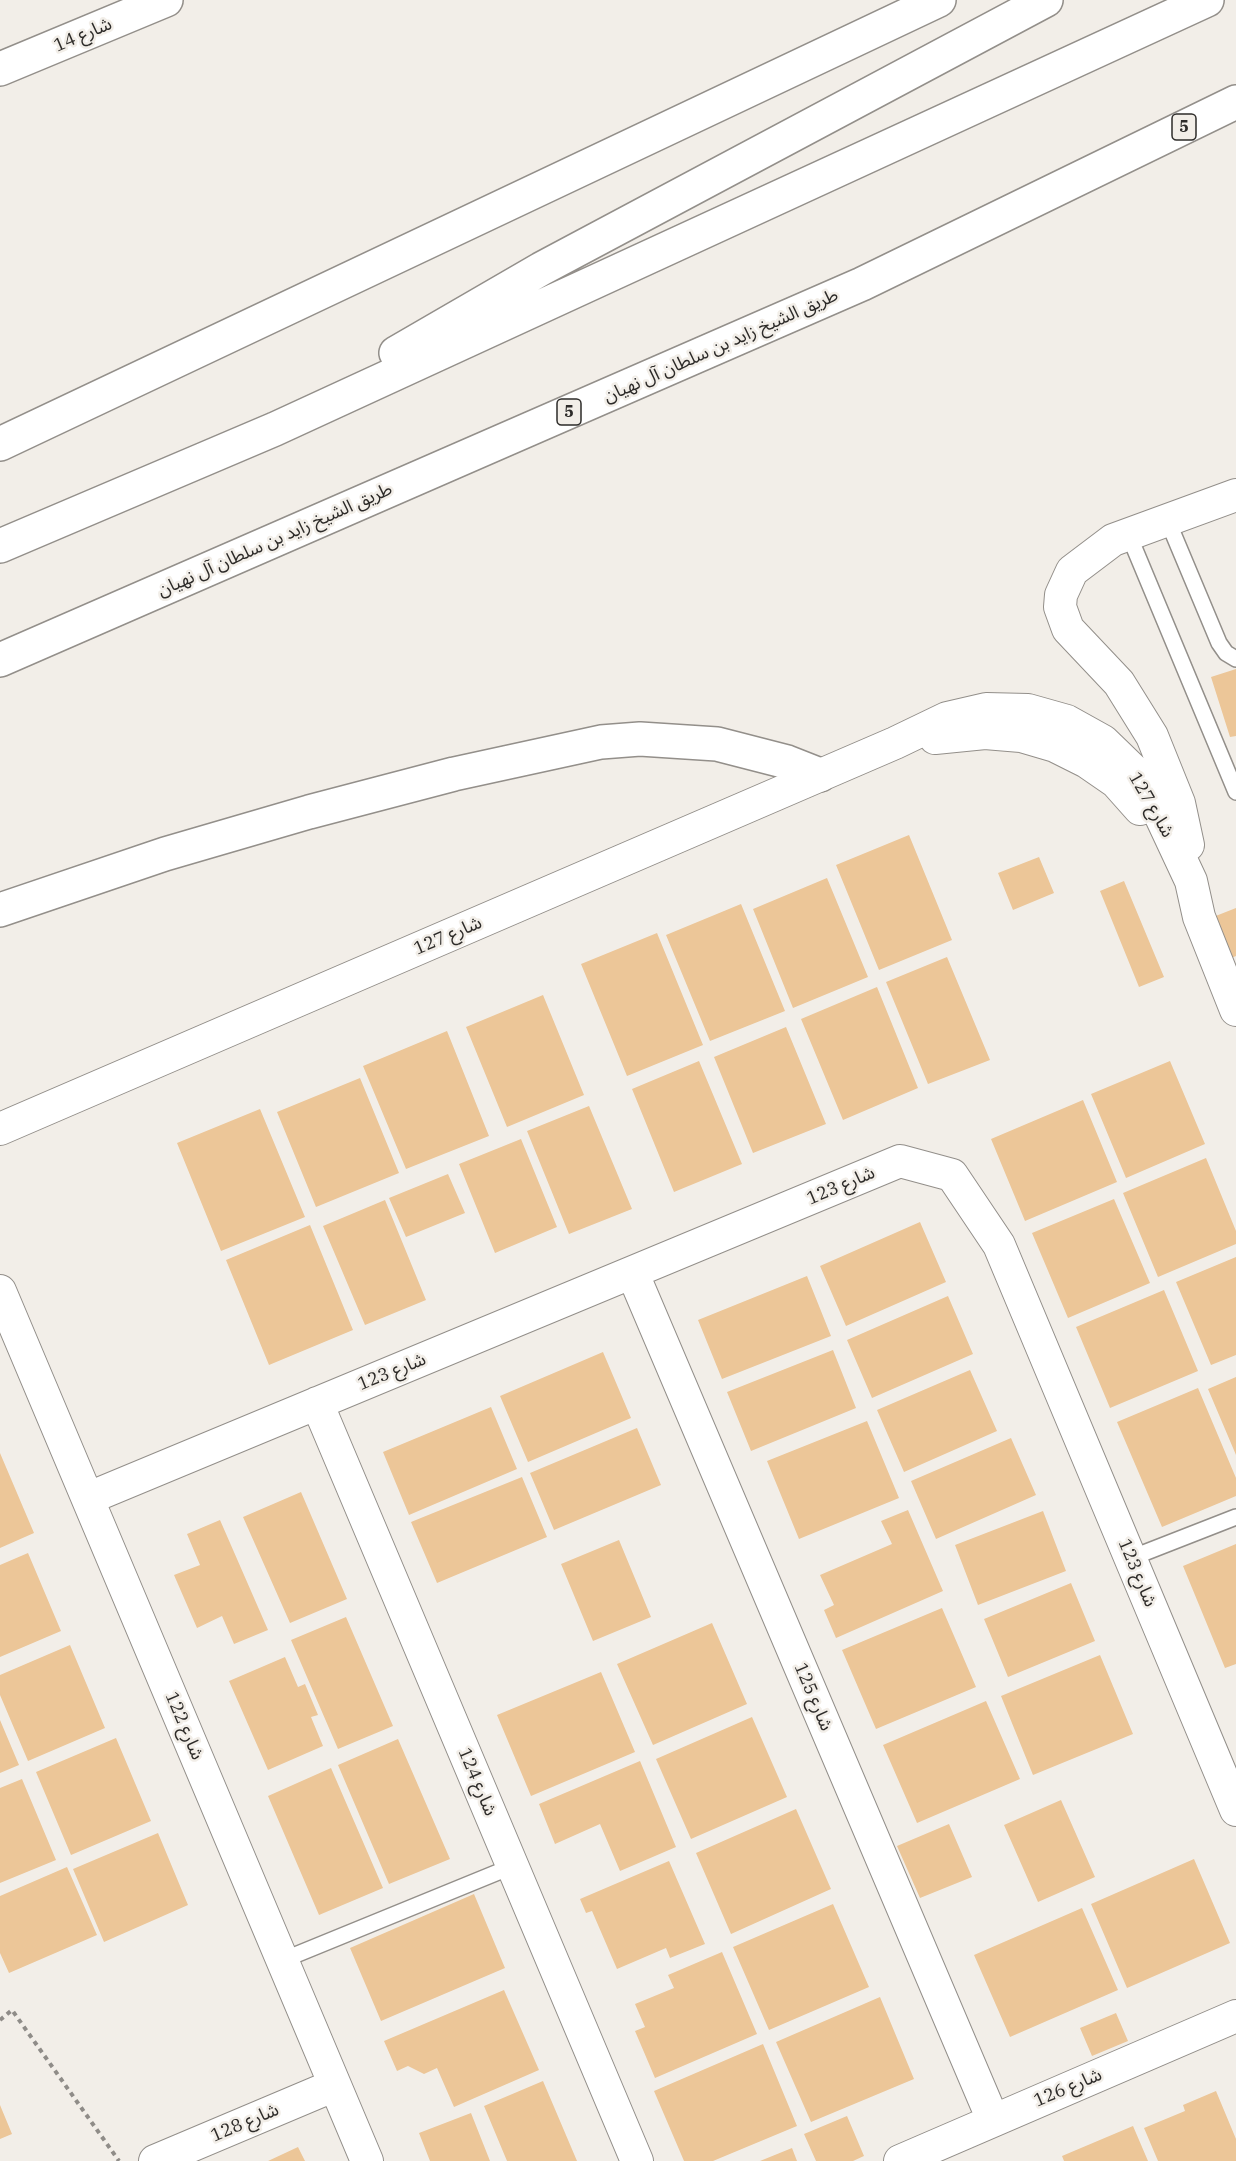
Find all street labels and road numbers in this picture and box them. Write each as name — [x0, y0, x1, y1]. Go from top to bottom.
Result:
street label: شارع 14 — [51, 13, 115, 57]
road number: 5 — [1172, 114, 1196, 140]
street label: طريق الشيخ زايد بن سلطان آل نهيان — [600, 284, 842, 408]
road number: 5 — [557, 399, 581, 425]
street label: طريق الشيخ زايد بن سلطان آل نهيان — [154, 478, 396, 602]
street label: شارع 127 — [1124, 769, 1178, 841]
street label: شارع 127 — [411, 912, 485, 960]
street label: شارع 123 — [804, 1162, 878, 1210]
street label: شارع 123 — [355, 1349, 429, 1395]
street label: شارع 123 — [1113, 1536, 1161, 1610]
street label: شارع 125 — [789, 1660, 837, 1734]
street label: شارع 122 — [160, 1689, 208, 1763]
street label: شارع 124 — [453, 1745, 501, 1819]
street label: شارع 126 — [1031, 2064, 1105, 2112]
street label: شارع 128 — [208, 2099, 282, 2147]

